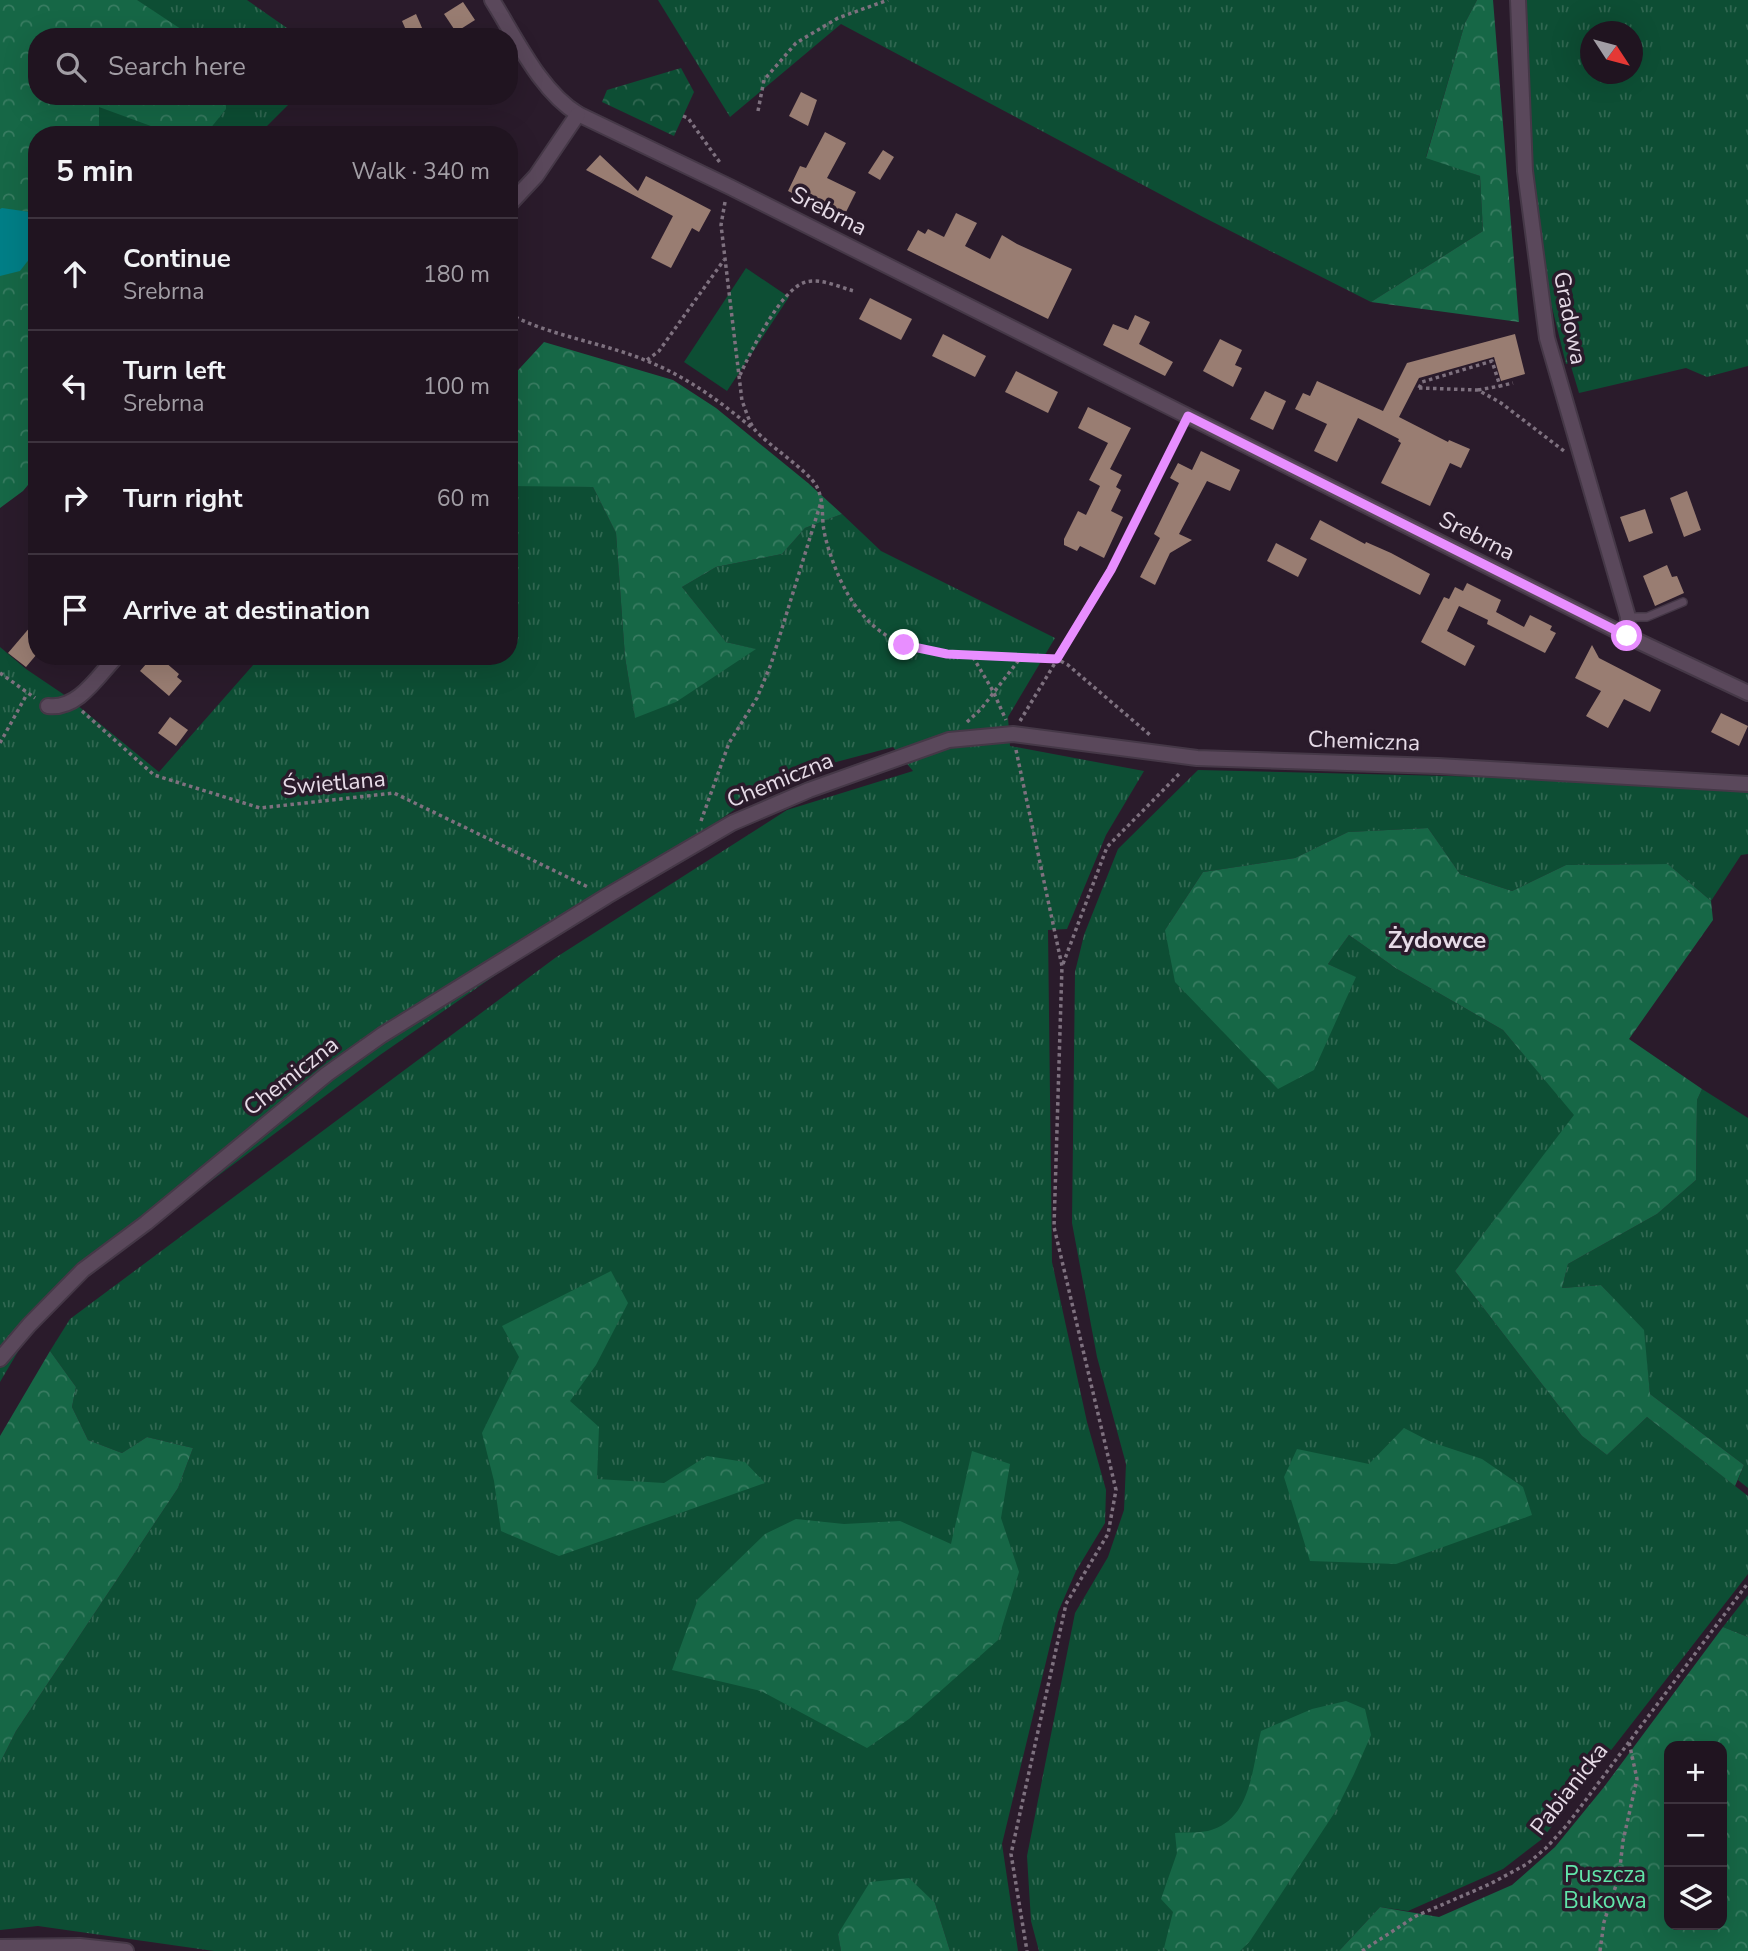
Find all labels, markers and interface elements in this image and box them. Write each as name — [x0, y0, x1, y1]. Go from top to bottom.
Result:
north arrow — [1580, 21, 1643, 84]
search box — [28, 28, 518, 105]
icon: search — [52, 48, 90, 86]
text: Search here — [108, 49, 246, 84]
text: 5 min — [56, 151, 134, 192]
text: Walk · 340 m — [351, 156, 490, 187]
street label: Srebrna — [786, 179, 872, 243]
text: Continue — [123, 241, 231, 276]
icon: ahead — [56, 255, 94, 293]
text: 180 m — [423, 259, 490, 290]
street label: Gradowa — [1546, 269, 1594, 367]
text: Srebrna — [123, 276, 204, 307]
text: Turn left — [123, 353, 226, 388]
icon: left — [56, 367, 94, 405]
text: 100 m — [423, 371, 490, 402]
text: Srebrna — [123, 388, 204, 419]
icon: right — [56, 479, 94, 517]
text: Turn right — [123, 481, 242, 516]
text: 60 m — [437, 483, 490, 514]
street label: Srebrna — [1434, 504, 1520, 568]
icon: arrive — [56, 591, 94, 629]
text: Arrive at destination — [123, 593, 370, 628]
route start — [1611, 620, 1642, 651]
route end — [888, 629, 919, 660]
street label: Chemiczna — [1307, 724, 1421, 758]
street label: Chemiczna — [722, 745, 838, 815]
street label: Świetlana — [281, 763, 387, 803]
district label: Żydowce — [1388, 924, 1486, 956]
street label: Chemiczna — [237, 1029, 345, 1123]
street label: Pabianicka — [1523, 1736, 1615, 1842]
map controls — [1664, 1741, 1727, 1930]
button: + — [1664, 1741, 1727, 1804]
button: − — [1664, 1804, 1727, 1867]
park label: Puszcza Bukowa — [1563, 1859, 1647, 1916]
button: layers — [1664, 1867, 1727, 1930]

